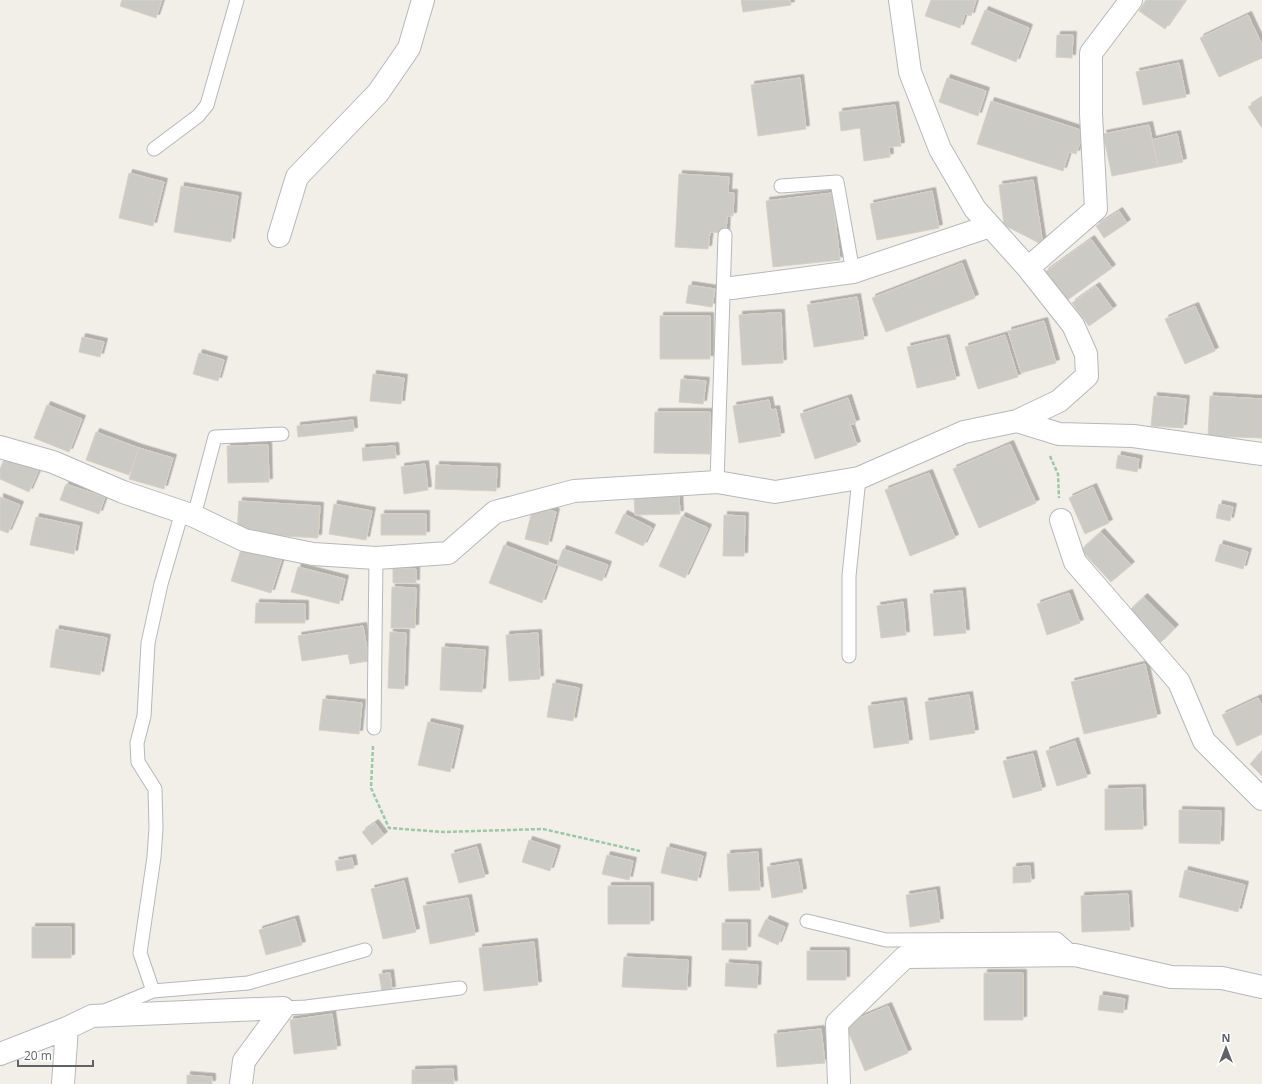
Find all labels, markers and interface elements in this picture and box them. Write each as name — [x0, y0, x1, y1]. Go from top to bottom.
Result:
north arrow — [1206, 1028, 1246, 1068]
text: N — [1222, 1030, 1230, 1045]
scale bar — [18, 1042, 93, 1068]
text: 20 m — [24, 1047, 52, 1064]

